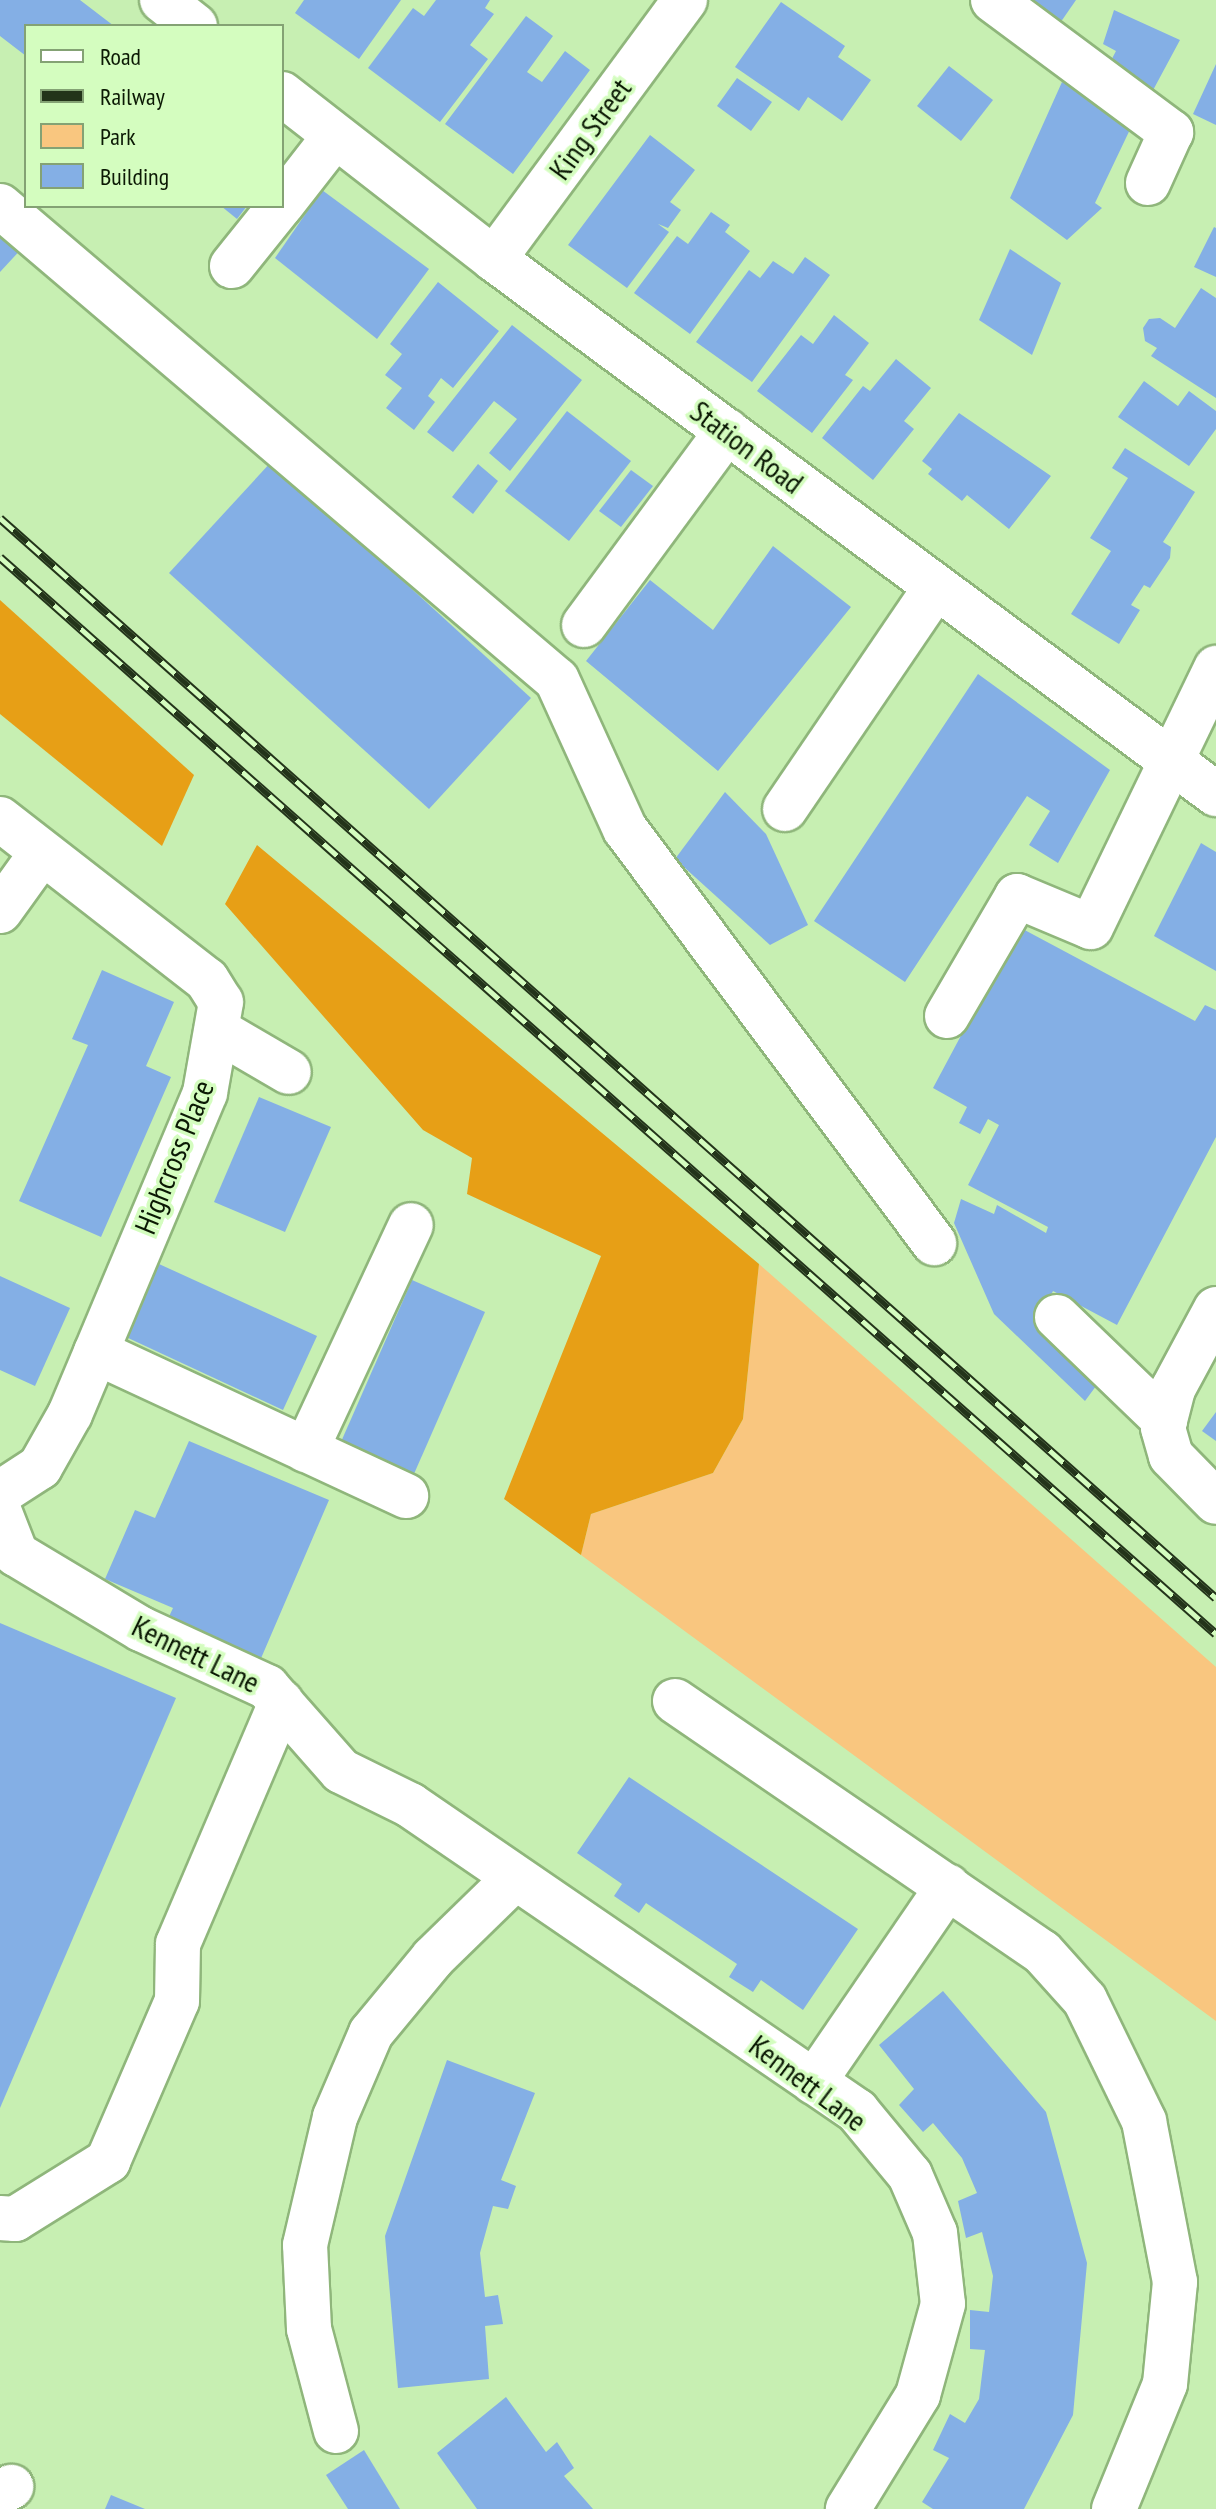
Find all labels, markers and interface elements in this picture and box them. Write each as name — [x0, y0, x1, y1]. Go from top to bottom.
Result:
legend — [24, 24, 284, 208]
text: Road — [100, 41, 141, 72]
street label: King Street — [541, 72, 639, 186]
text: Railway — [100, 81, 165, 112]
text: Park — [100, 121, 136, 152]
text: Building — [100, 161, 169, 192]
street label: Station Road — [684, 393, 810, 501]
street label: Highcross Place — [127, 1075, 221, 1239]
street label: Kennett Lane — [126, 1608, 266, 1700]
street label: Kennett Lane — [742, 2027, 874, 2139]

